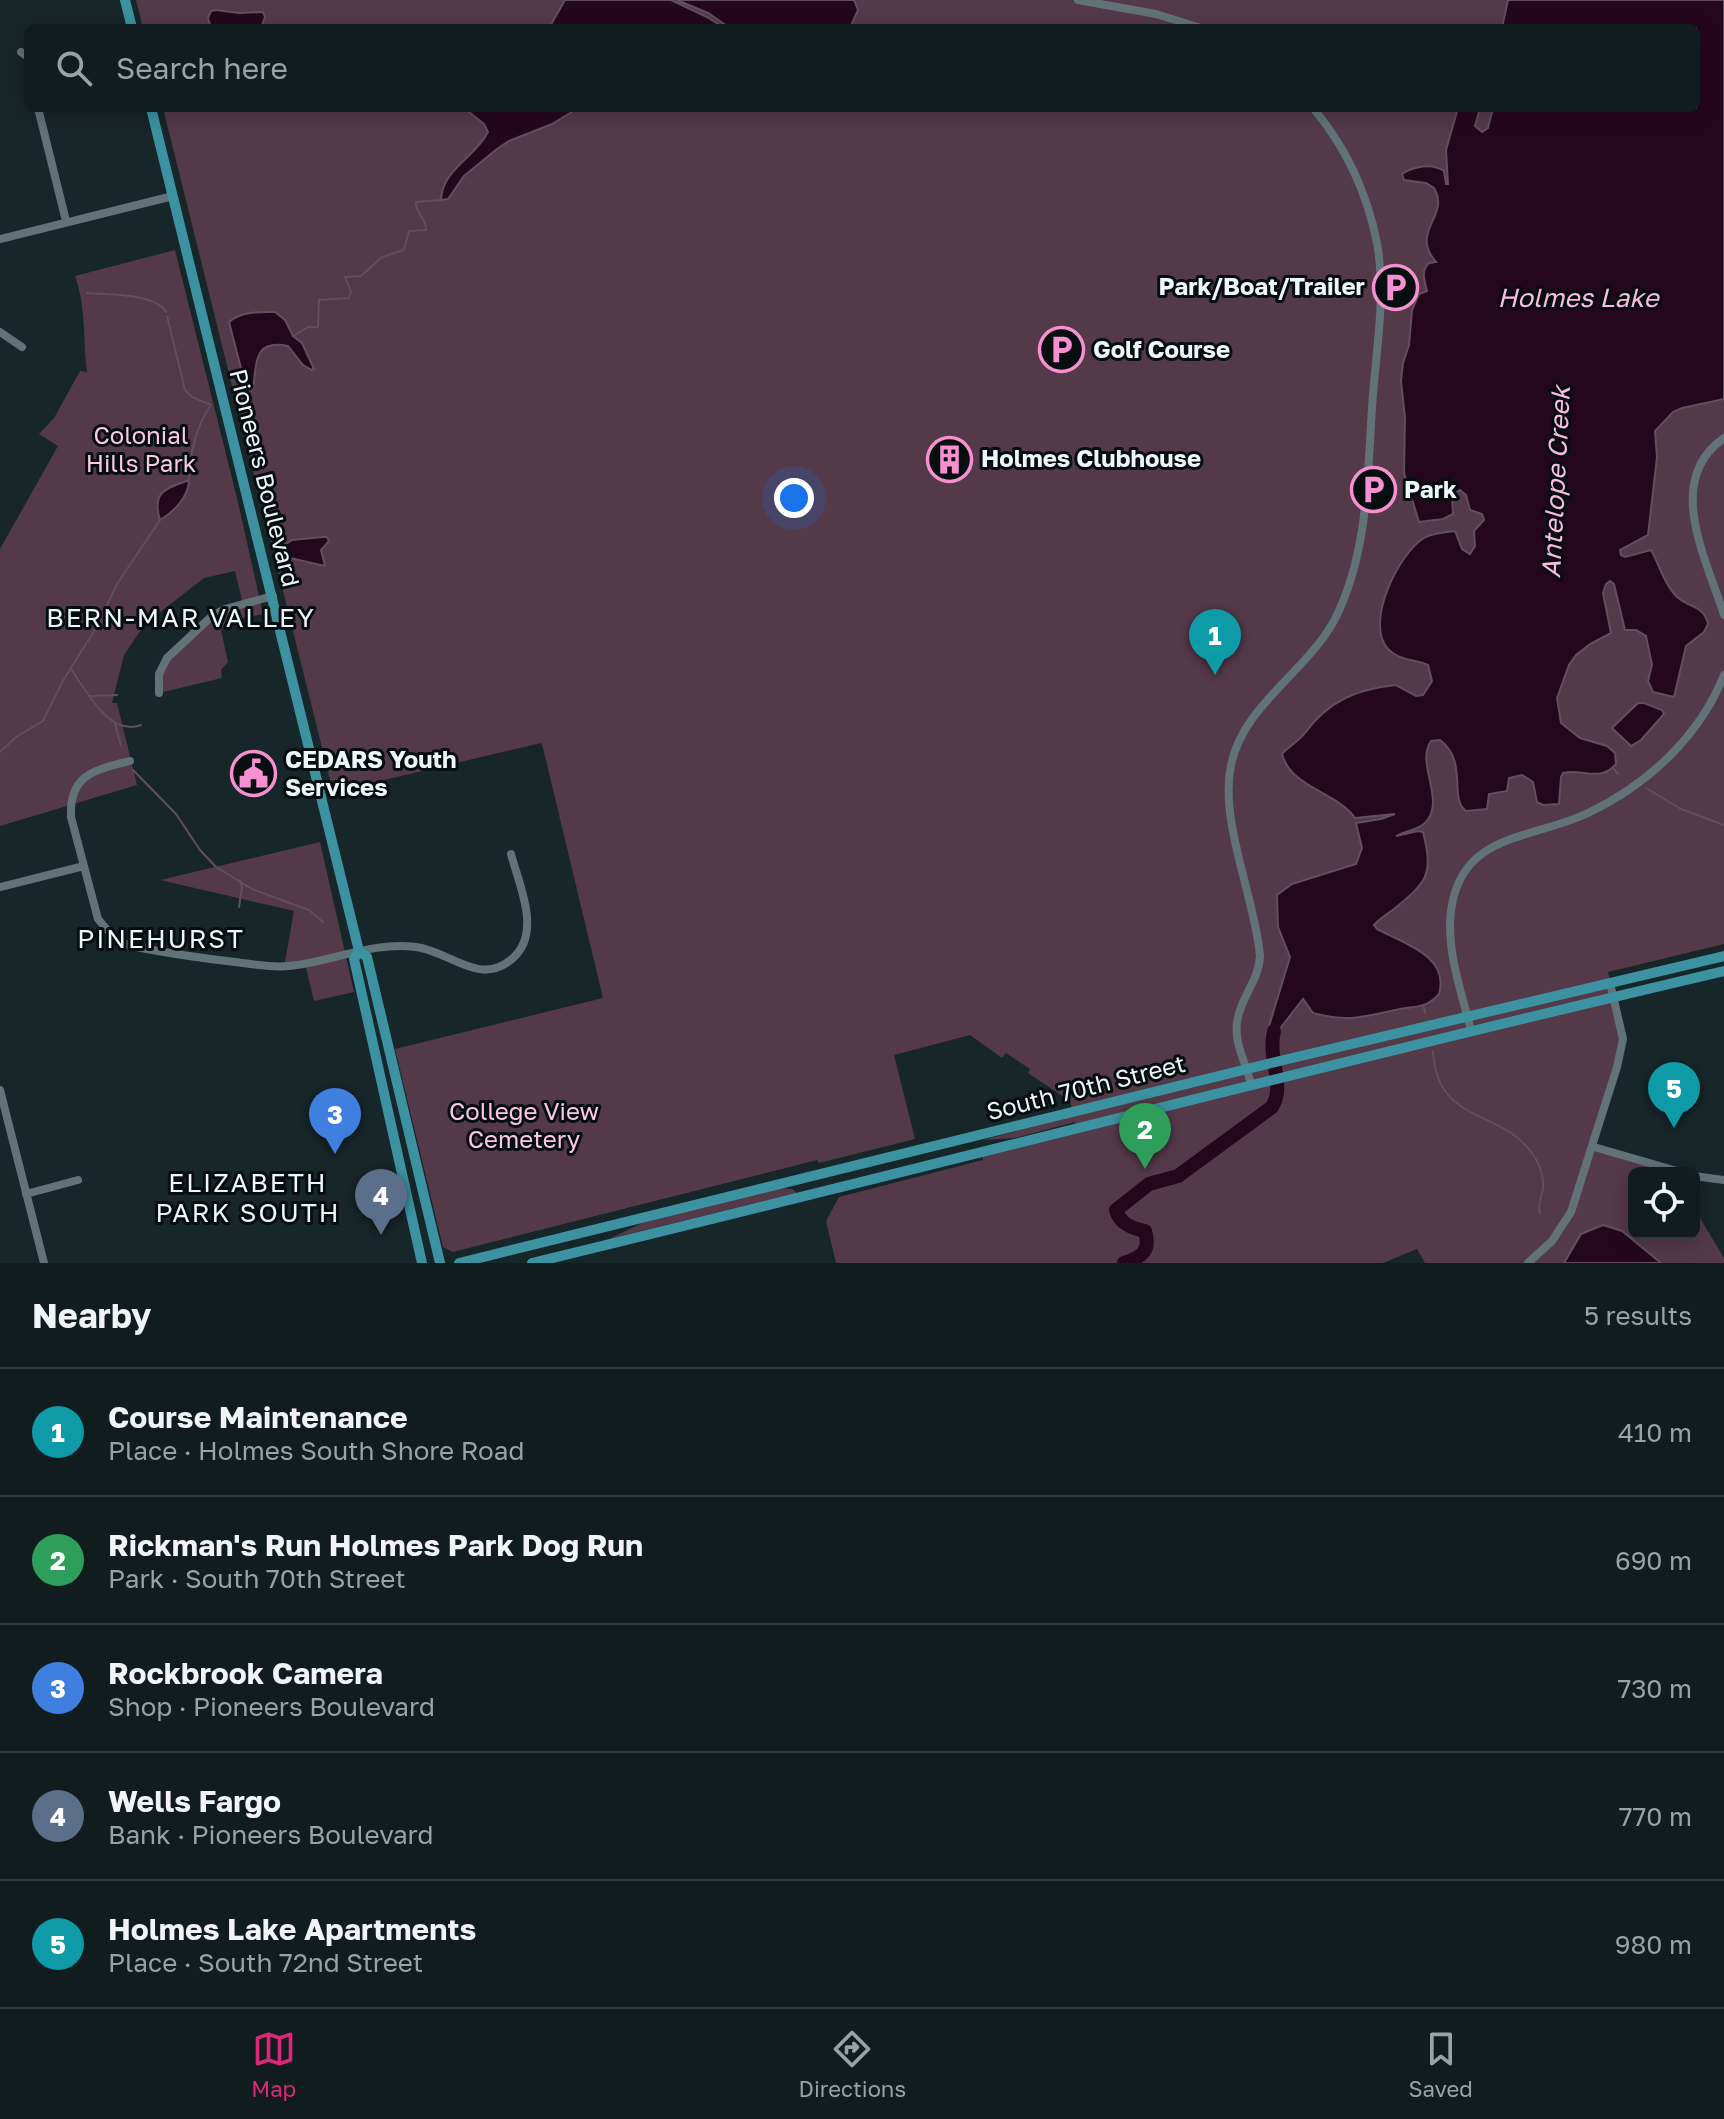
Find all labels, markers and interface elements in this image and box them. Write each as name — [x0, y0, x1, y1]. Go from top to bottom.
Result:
search box — [24, 24, 1700, 112]
icon: search — [52, 46, 96, 90]
text: Search here — [116, 50, 288, 86]
parking icon: Park/Boat/Trailer — [1372, 263, 1420, 311]
place label: Park/Boat/Trailer — [1159, 271, 1365, 300]
water label: Holmes Lake — [1497, 282, 1660, 313]
parking icon: Golf Course — [1038, 326, 1086, 374]
place label: Golf Course — [1093, 334, 1230, 363]
street label: Pioneers Boulevard — [224, 366, 307, 589]
water label: Antelope Creek — [1535, 383, 1576, 579]
park label: Colonial Hills Park — [86, 420, 196, 477]
building icon: Holmes Clubhouse — [926, 435, 974, 483]
place label: Holmes Clubhouse — [981, 443, 1201, 472]
parking icon: Park — [1349, 466, 1397, 514]
place label: Park — [1404, 474, 1457, 503]
your location — [774, 478, 814, 518]
district label: BERN-MAR VALLEY — [46, 602, 316, 633]
pin: 1 — [1189, 609, 1241, 675]
place label: CEDARS Youth Services — [285, 744, 457, 801]
public building icon: CEDARS Youth Services — [230, 750, 278, 798]
district label: PINEHURST — [77, 923, 245, 954]
street label: South 70th Street — [983, 1048, 1188, 1125]
pin: 5 — [1648, 1062, 1700, 1128]
pin: 3 — [309, 1088, 361, 1154]
park label: College View Cemetery — [449, 1096, 599, 1153]
pin: 2 — [1119, 1103, 1171, 1169]
district label: ELIZABETH PARK SOUTH — [155, 1167, 341, 1228]
map controls — [1628, 1167, 1700, 1239]
button: locate — [1628, 1167, 1700, 1239]
pin: 4 — [355, 1169, 407, 1235]
text: Nearby — [32, 1295, 152, 1335]
text: 5 results — [1584, 1300, 1692, 1331]
text: Course Maintenance — [108, 1399, 408, 1435]
text: 1 — [51, 1417, 65, 1448]
text: 410 m — [1618, 1417, 1692, 1448]
text: Place · Holmes South Shore Road — [108, 1435, 524, 1466]
text: Rickman's Run Holmes Park Dog Run — [108, 1527, 643, 1563]
text: 2 — [50, 1545, 66, 1576]
text: 690 m — [1615, 1545, 1692, 1576]
text: Park · South 70th Street — [108, 1563, 406, 1594]
text: Rockbrook Camera — [108, 1655, 383, 1691]
text: 3 — [50, 1673, 66, 1704]
text: 730 m — [1617, 1673, 1692, 1704]
text: Shop · Pioneers Boulevard — [108, 1691, 435, 1722]
text: Wells Fargo — [108, 1783, 281, 1819]
text: 4 — [50, 1801, 66, 1832]
text: 770 m — [1619, 1801, 1692, 1832]
text: Bank · Pioneers Boulevard — [108, 1819, 433, 1850]
text: Holmes Lake Apartments — [108, 1911, 476, 1947]
text: 5 — [50, 1929, 66, 1960]
text: 980 m — [1615, 1929, 1692, 1960]
text: Place · South 72nd Street — [108, 1947, 423, 1978]
tab: Map — [251, 2027, 296, 2102]
tab: Directions — [799, 2027, 906, 2102]
tab: Saved — [1409, 2027, 1473, 2102]

